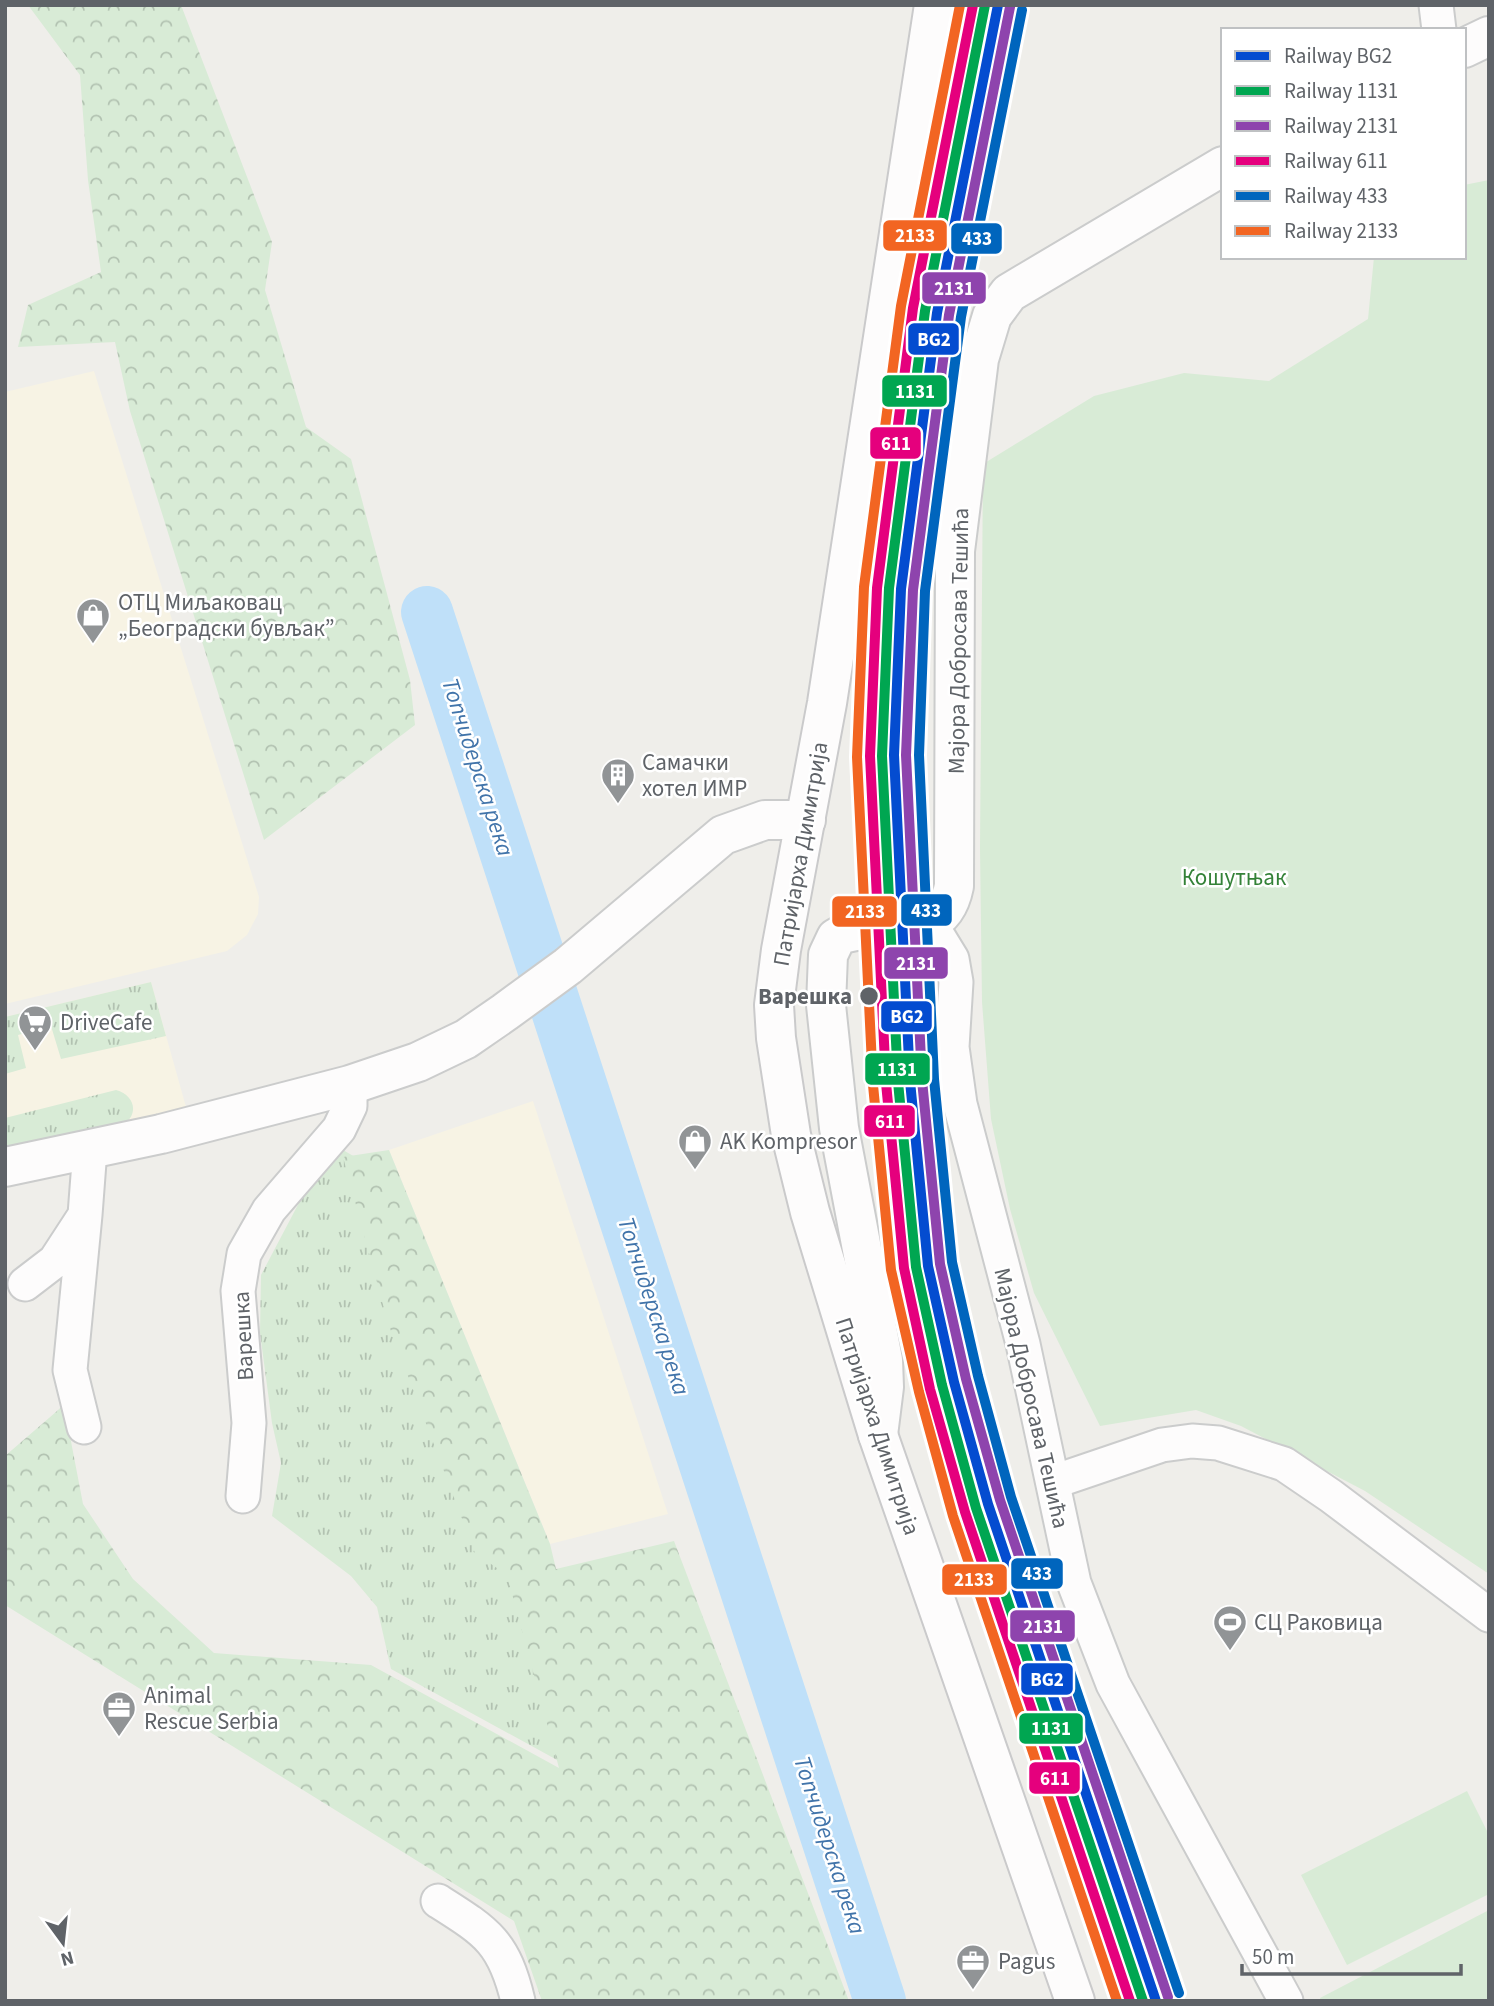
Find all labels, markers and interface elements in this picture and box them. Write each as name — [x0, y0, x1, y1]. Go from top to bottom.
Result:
legend — [1221, 28, 1466, 259]
text: Railway BG2 — [1284, 41, 1392, 71]
text: Railway 1131 — [1284, 76, 1398, 106]
text: Railway 2131 — [1284, 111, 1398, 141]
text: Railway 611 — [1284, 146, 1388, 176]
text: Railway 433 — [1284, 181, 1388, 211]
text: Railway 2133 — [1284, 216, 1398, 246]
line badge: 2133 — [882, 219, 948, 252]
line badge: 433 — [950, 222, 1003, 255]
text: 2133 — [895, 223, 935, 250]
text: 433 — [962, 226, 992, 253]
line badge: 2131 — [921, 271, 987, 305]
text: 2131 — [934, 276, 974, 303]
line badge: BG2 — [907, 322, 960, 356]
text: BG2 — [917, 327, 951, 354]
line badge: 1131 — [881, 374, 948, 408]
text: 1131 — [895, 379, 935, 406]
line badge: 611 — [869, 426, 922, 460]
text: 611 — [881, 431, 911, 458]
street label: Мајора Добросава Тешића — [940, 508, 977, 774]
place label: ОТЦ Миљаковац „Београдски бувљак” — [118, 586, 334, 645]
shop icon: ОТЦ Миљаковац „Београдски бувљак” — [74, 596, 112, 645]
water label: Топчидерска река — [432, 674, 523, 861]
street label: Патријарха Димитрија — [765, 739, 836, 969]
place label: Самачки хотел ИМР — [642, 746, 747, 805]
building icon: Самачки хотел ИМР — [599, 756, 637, 805]
park label: Кошутњак — [1182, 861, 1287, 894]
line badge: 433 — [900, 893, 953, 927]
line badge: 2133 — [831, 895, 898, 928]
text: 433 — [911, 898, 941, 925]
text: 2133 — [845, 899, 885, 926]
line badge: 2131 — [883, 946, 949, 980]
text: 2131 — [896, 951, 936, 978]
place label: Варешка — [758, 980, 852, 1013]
marker: Варешка — [858, 985, 880, 1007]
line badge: BG2 — [880, 1000, 933, 1033]
supermarket icon: DriveCafe — [16, 1003, 54, 1052]
text: BG2 — [890, 1004, 924, 1031]
place label: DriveCafe — [60, 1006, 152, 1039]
line badge: 1131 — [864, 1052, 931, 1086]
text: 1131 — [877, 1057, 917, 1084]
line badge: 611 — [863, 1104, 916, 1138]
text: 611 — [875, 1109, 905, 1136]
shop icon: AK Kompresor — [676, 1122, 714, 1171]
place label: AK Kompresor — [720, 1125, 858, 1158]
water label: Топчидерска река — [608, 1213, 699, 1400]
street label: Мајора Добросава Тешића — [985, 1265, 1078, 1532]
street label: Варешка — [225, 1291, 262, 1381]
street label: Патријарха Димитрија — [827, 1313, 928, 1539]
line badge: 433 — [1010, 1557, 1064, 1590]
text: 433 — [1022, 1561, 1052, 1588]
line badge: 2133 — [941, 1563, 1008, 1596]
text: 2133 — [954, 1567, 994, 1594]
sports icon: СЦ Раковица — [1211, 1603, 1249, 1652]
place label: СЦ Раковица — [1254, 1606, 1383, 1639]
line badge: 2131 — [1009, 1609, 1076, 1643]
text: 2131 — [1023, 1614, 1063, 1641]
line badge: BG2 — [1020, 1662, 1074, 1696]
text: BG2 — [1030, 1667, 1064, 1694]
place label: Animal Rescue Serbia — [144, 1679, 279, 1738]
office icon: Animal Rescue Serbia — [100, 1689, 138, 1738]
line badge: 1131 — [1018, 1712, 1084, 1745]
text: 1131 — [1031, 1716, 1071, 1743]
water label: Топчидерска река — [784, 1752, 875, 1939]
line badge: 611 — [1028, 1761, 1081, 1795]
text: 611 — [1040, 1766, 1070, 1793]
north arrow — [28, 1908, 98, 1978]
scale bar — [1242, 1932, 1461, 1976]
office icon: Pagus — [954, 1942, 992, 1991]
text: 50 m — [1252, 1942, 1294, 1972]
text: N — [57, 1943, 77, 1973]
place label: Pagus — [998, 1945, 1055, 1978]

